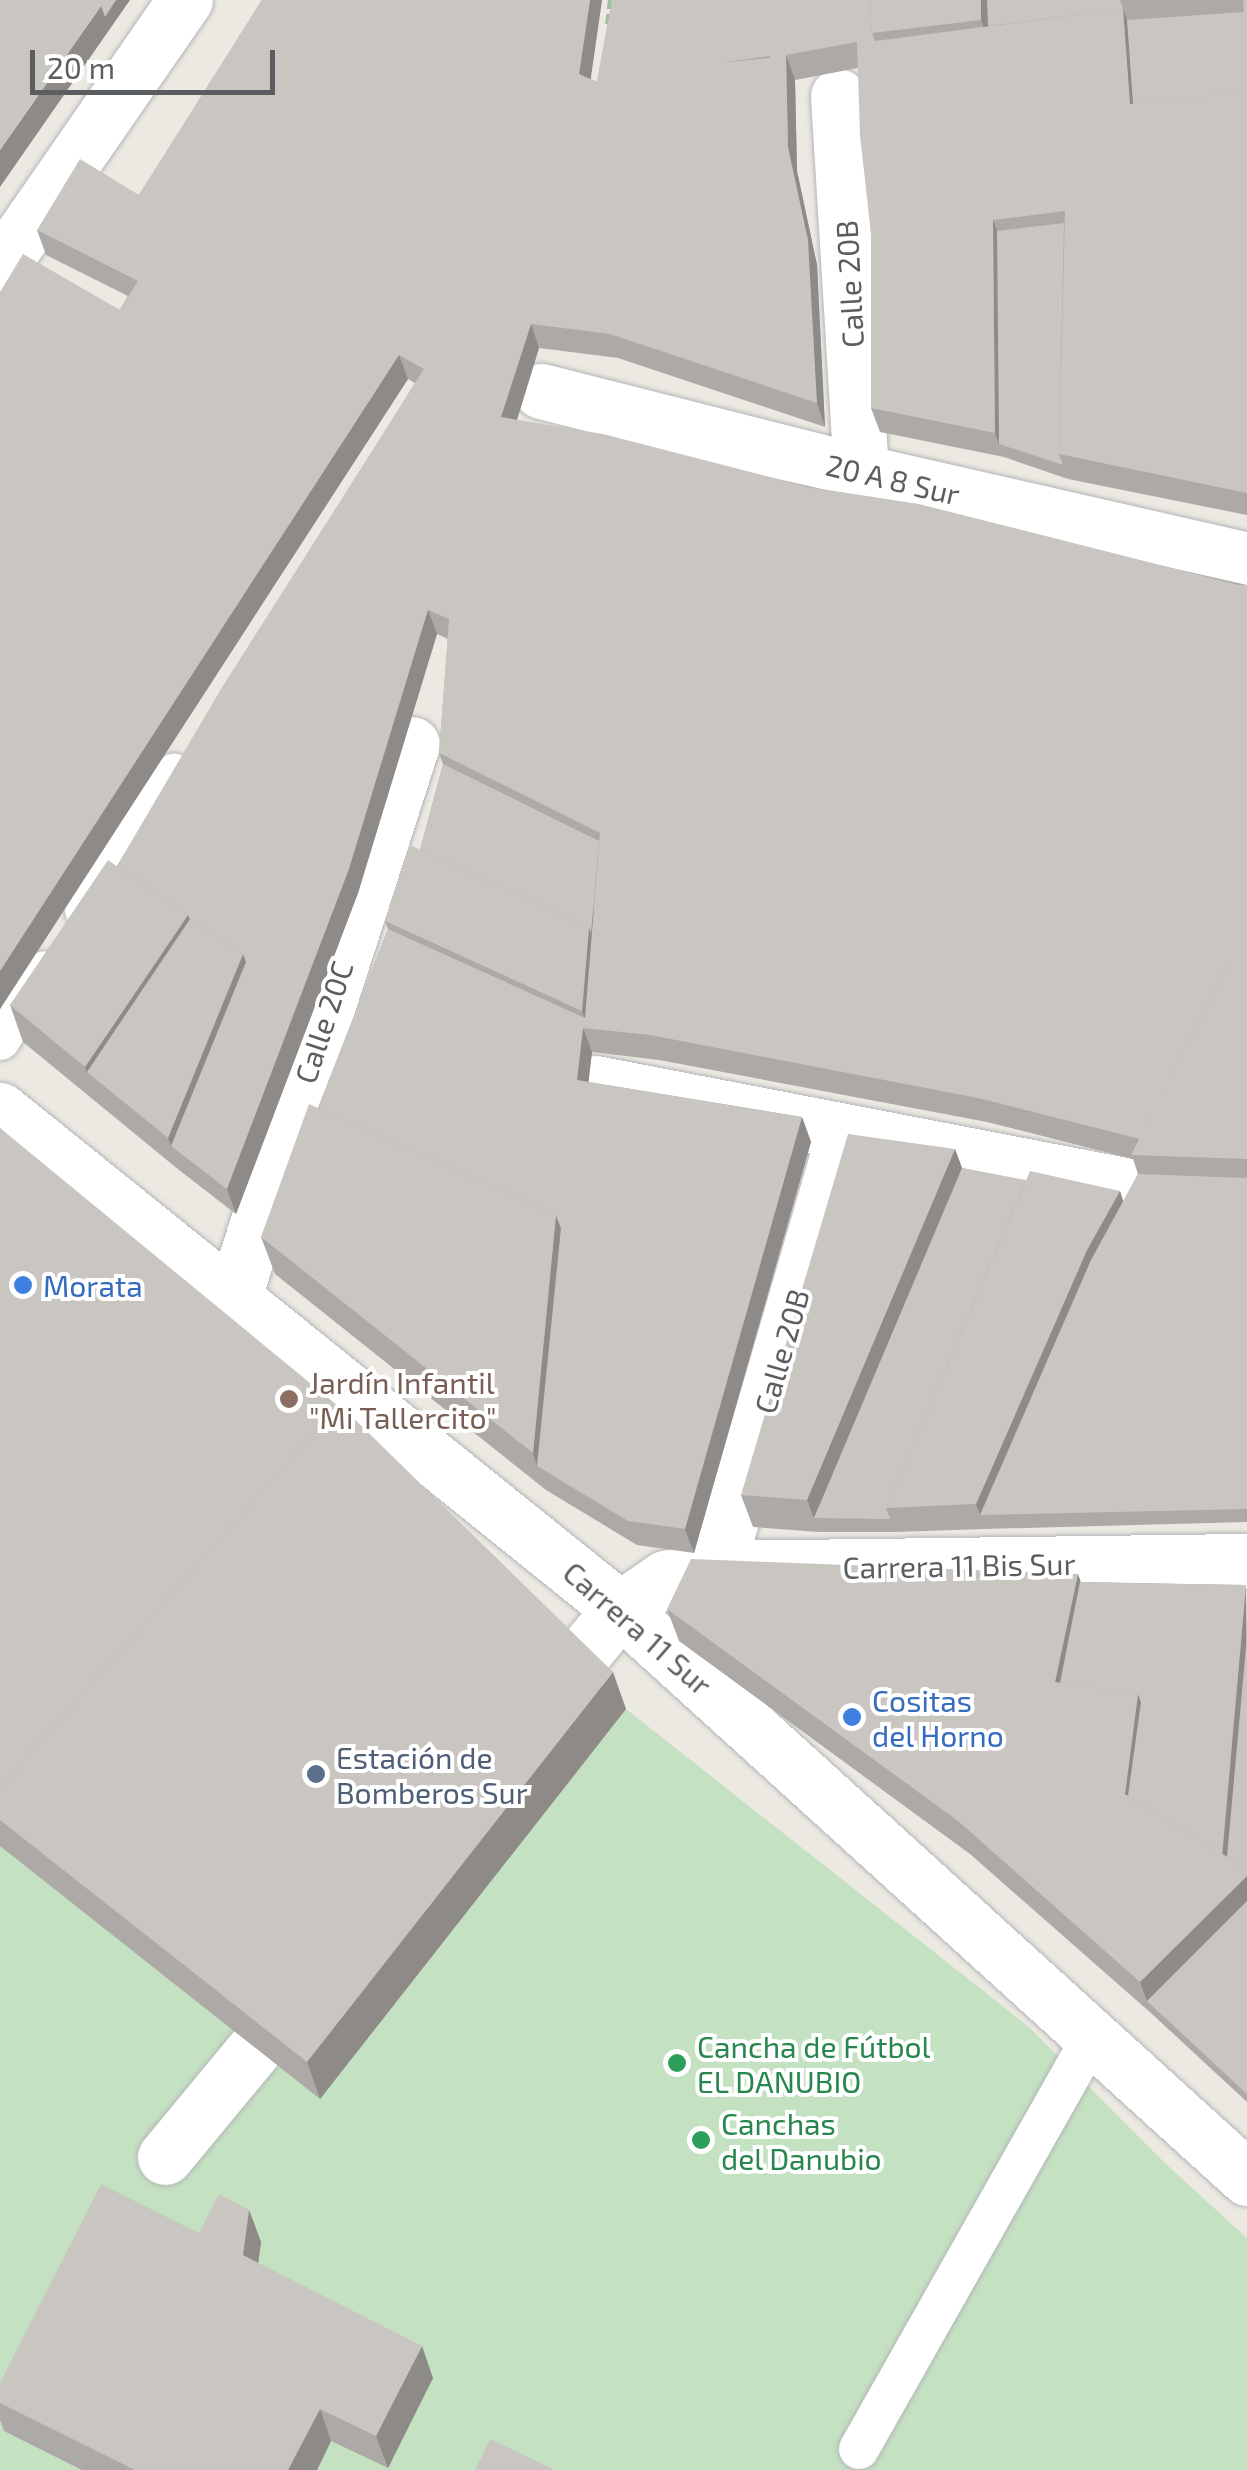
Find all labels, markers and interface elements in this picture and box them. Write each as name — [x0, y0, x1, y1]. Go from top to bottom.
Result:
scale bar — [35, 30, 280, 92]
text: 20 m — [47, 49, 115, 85]
street label: Calle 20B — [828, 219, 870, 349]
street label: 20 A 8 Sur — [822, 446, 964, 512]
street label: Calle 20C — [286, 956, 360, 1088]
place label: Morata — [43, 1267, 143, 1303]
marker: Morata — [12, 1274, 34, 1296]
street label: Calle 20B — [746, 1285, 816, 1417]
place label: Jardín Infantil "Mi Tallercito" — [309, 1364, 497, 1434]
marker: Jardín Infantil "Mi Tallercito" — [278, 1388, 300, 1410]
street label: Carrera 11 Bis Sur — [842, 1545, 1076, 1585]
street label: Carrera 11 Sur — [556, 1554, 720, 1702]
place label: Cositas del Horno — [872, 1682, 1004, 1752]
marker: Cositas del Horno — [841, 1706, 863, 1728]
place label: Estación de Bomberos Sur — [336, 1739, 528, 1810]
marker: Estación de Bomberos Sur — [305, 1763, 327, 1785]
place label: Cancha de Fútbol EL DANUBIO — [697, 2028, 931, 2098]
marker: Cancha de Fútbol EL DANUBIO — [666, 2052, 688, 2074]
place label: Canchas del Danubio — [721, 2105, 882, 2176]
marker: Canchas del Danubio — [690, 2129, 712, 2151]

